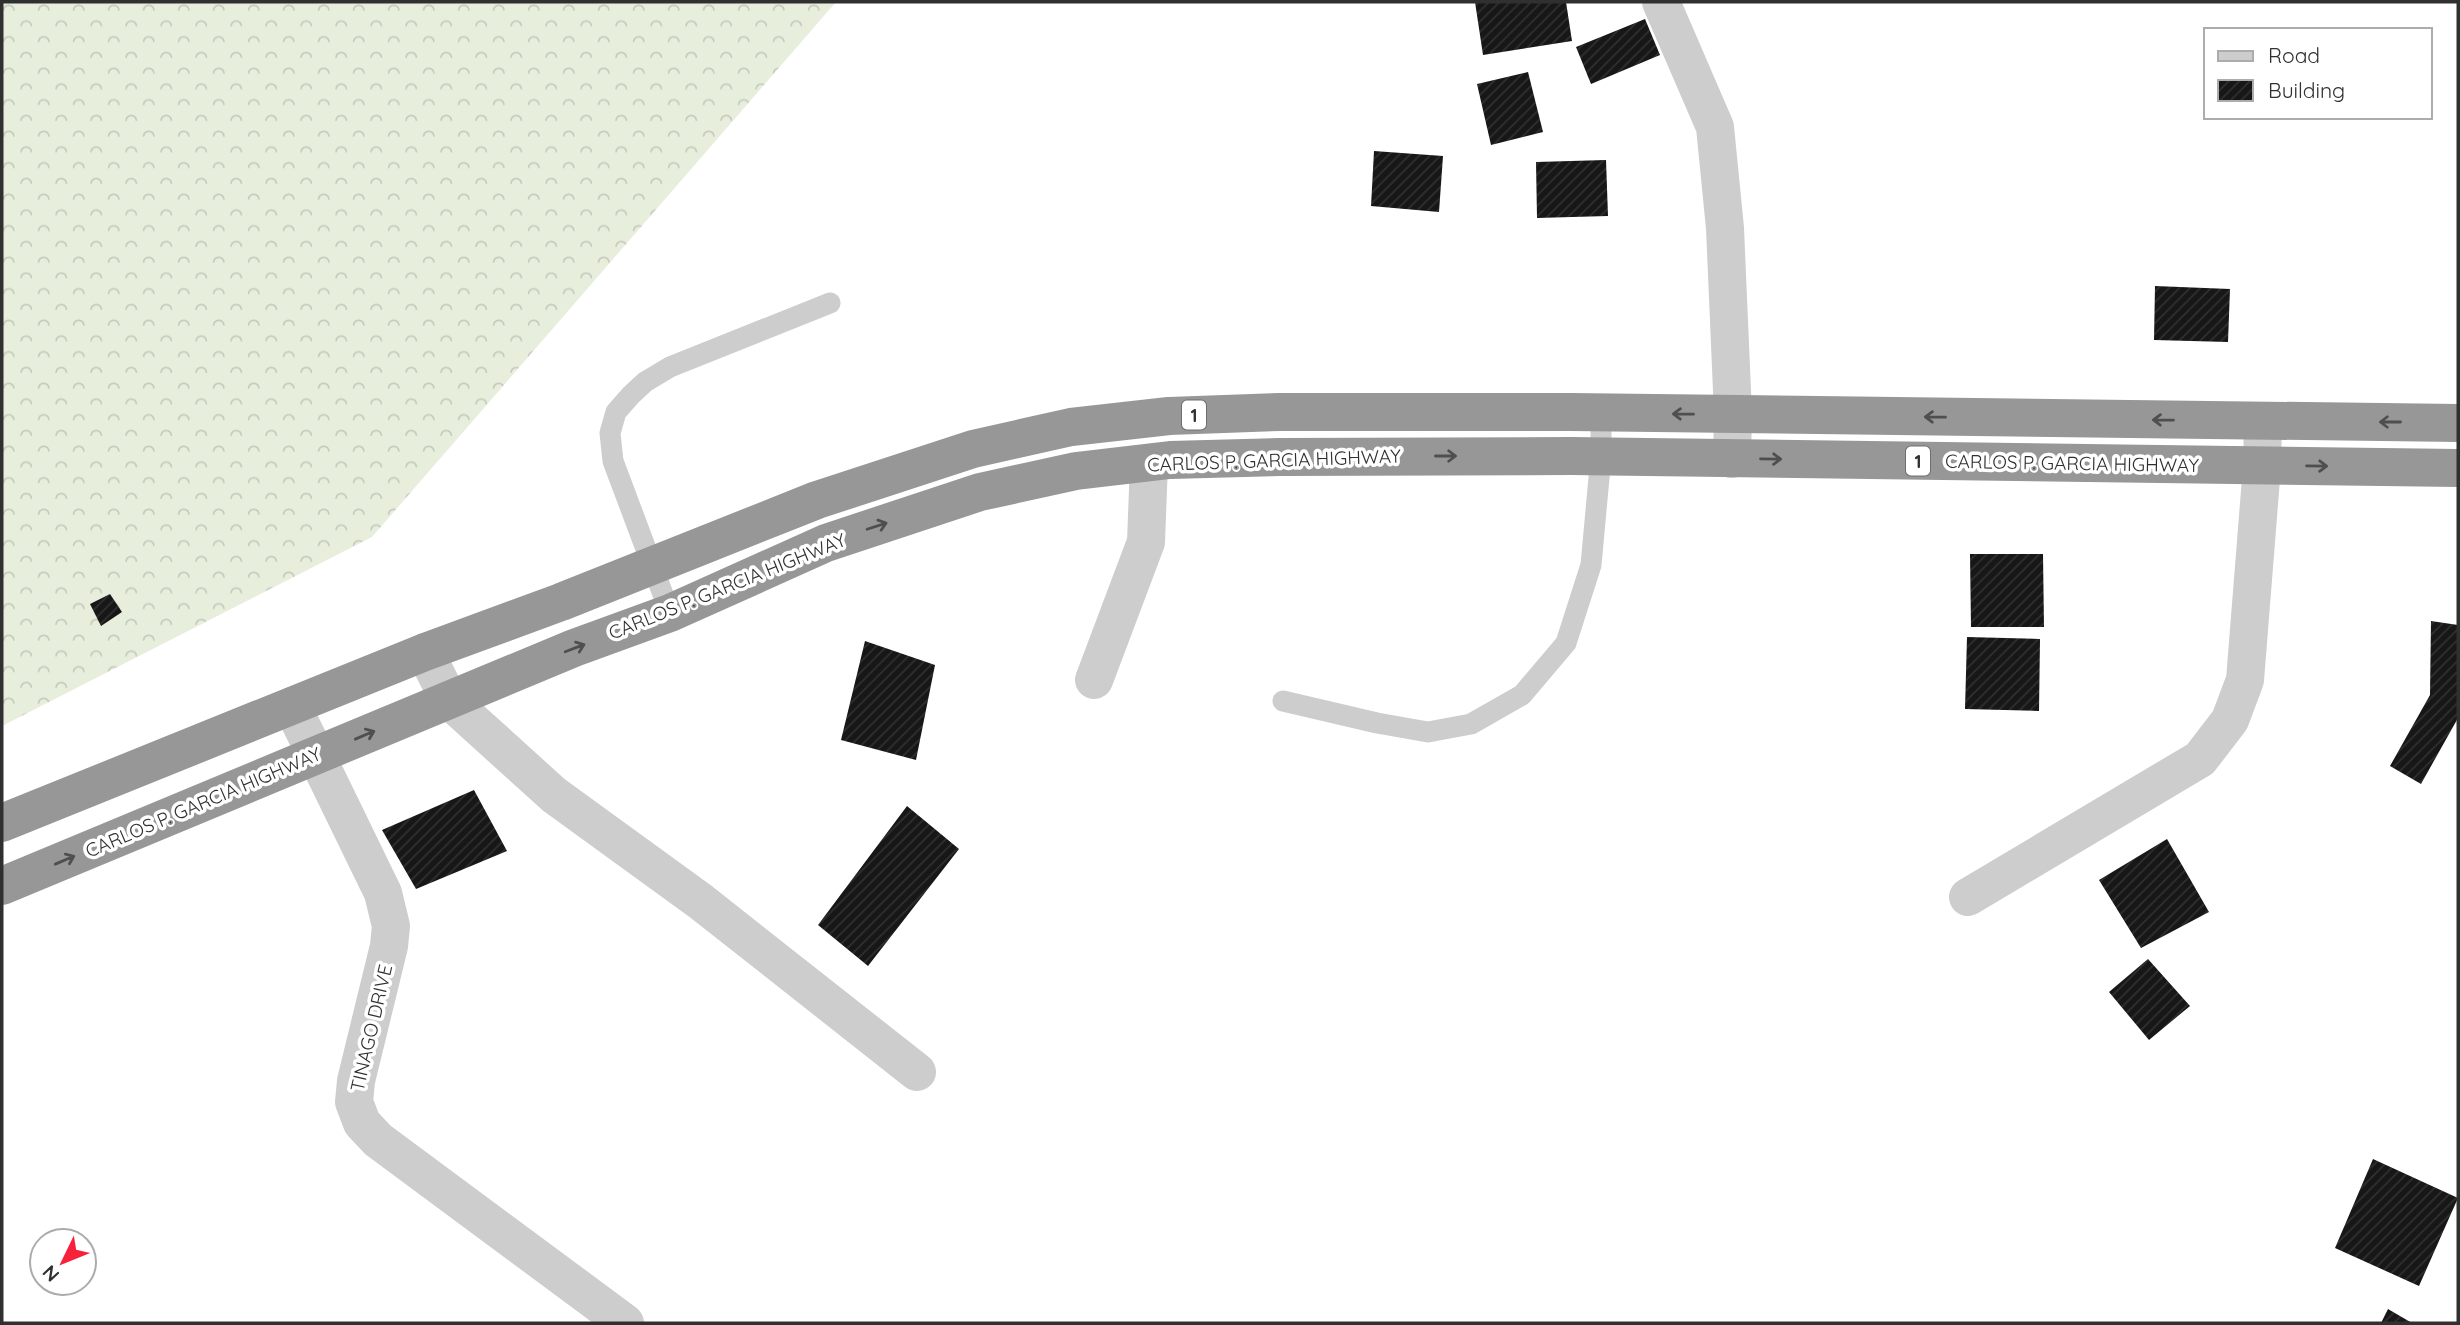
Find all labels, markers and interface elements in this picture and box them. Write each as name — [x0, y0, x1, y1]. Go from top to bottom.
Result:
legend — [2204, 28, 2432, 119]
text: Road — [2268, 42, 2320, 68]
text: Building — [2268, 77, 2345, 103]
road number: 1 — [1182, 400, 1206, 430]
one-way arrow — [1672, 407, 1695, 420]
one-way arrow — [1924, 410, 1947, 424]
one-way arrow — [2151, 413, 2174, 427]
one-way arrow — [2379, 416, 2402, 429]
street label: CARLOS P. GARCIA HIGHWAY — [1147, 444, 1402, 476]
road number: 1 — [1906, 447, 1930, 476]
one-way arrow — [1434, 449, 1457, 463]
street label: CARLOS P. GARCIA HIGHWAY — [1945, 449, 2199, 477]
one-way arrow — [1760, 453, 1783, 466]
one-way arrow — [2306, 460, 2329, 473]
one-way arrow — [866, 519, 888, 532]
street label: CARLOS P. GARCIA HIGHWAY — [605, 527, 850, 645]
one-way arrow — [564, 641, 586, 653]
one-way arrow — [354, 728, 375, 741]
street label: CARLOS P. GARCIA HIGHWAY — [81, 741, 325, 863]
one-way arrow — [53, 853, 75, 866]
street label: TINAGO DRIVE — [345, 962, 397, 1094]
north arrow — [28, 1227, 98, 1297]
text: N — [37, 1260, 64, 1287]

